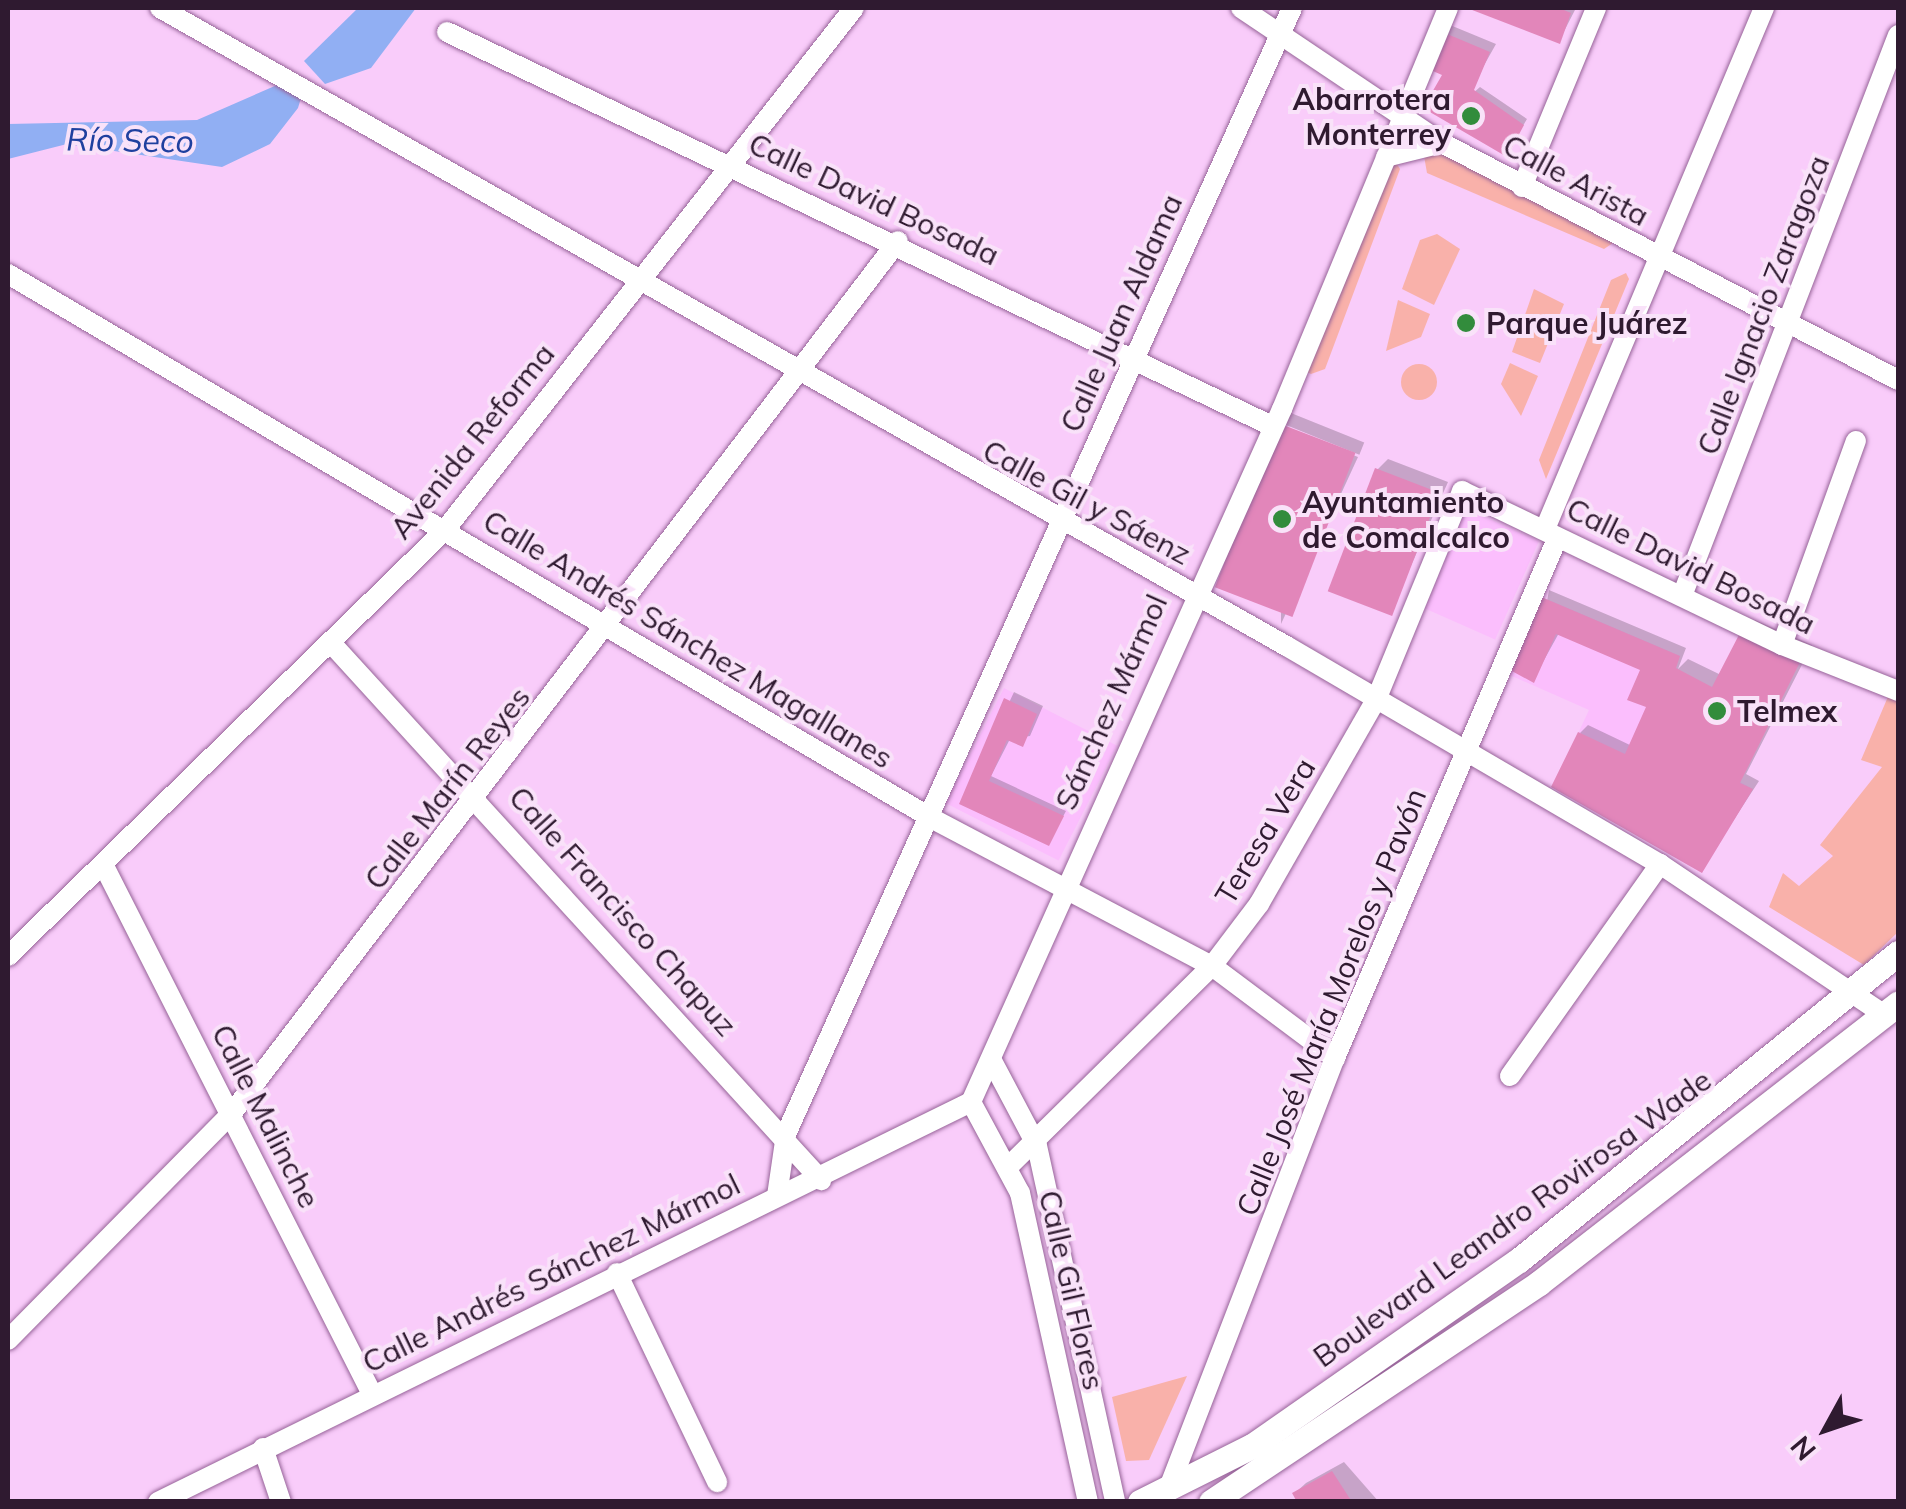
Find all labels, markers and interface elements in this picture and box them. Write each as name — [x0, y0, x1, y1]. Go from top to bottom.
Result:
place label: Abarrotera Monterrey — [1292, 81, 1451, 152]
marker: Abarrotera Monterrey — [1460, 105, 1482, 127]
water label: Río Seco — [66, 120, 194, 160]
street label: Calle David Bosada — [743, 125, 1005, 273]
street label: Calle Arista — [1497, 127, 1655, 233]
street label: Calle Ignacio Zaragoza — [1689, 150, 1837, 460]
street label: Calle Juan Aldama — [1052, 188, 1190, 438]
place label: Parque Juárez — [1486, 305, 1687, 341]
marker: Parque Juárez — [1455, 312, 1477, 334]
street label: Avenida Reforma — [382, 336, 562, 546]
street label: Calle Gil y Sáenz — [977, 432, 1197, 572]
place label: Ayuntamiento de Comalcalco — [1302, 484, 1510, 554]
street label: Calle David Bosada — [1561, 490, 1821, 642]
street label: Calle Andrés Sánchez Magallanes — [477, 502, 899, 776]
marker: Ayuntamiento de Comalcalco — [1271, 508, 1293, 530]
street label: Sánchez Mármol — [1047, 589, 1175, 815]
street label: Calle Marín Reyes — [357, 680, 537, 896]
place label: Telmex — [1737, 693, 1837, 729]
marker: Telmex — [1706, 700, 1728, 722]
street label: Teresa Vera — [1207, 751, 1323, 911]
street label: Calle Francisco Chapuz — [502, 779, 744, 1043]
street label: Calle José María Morelos y Pavón — [1229, 783, 1433, 1221]
street label: Calle Malinche — [204, 1018, 328, 1214]
street label: Boulevard Leandro Rovirosa Wade — [1306, 1062, 1718, 1374]
street label: Calle Andrés Sánchez Mármol — [356, 1166, 746, 1380]
street label: Calle Gil Flores — [1032, 1187, 1112, 1393]
north arrow — [1776, 1379, 1876, 1479]
text: N — [1782, 1429, 1823, 1468]

